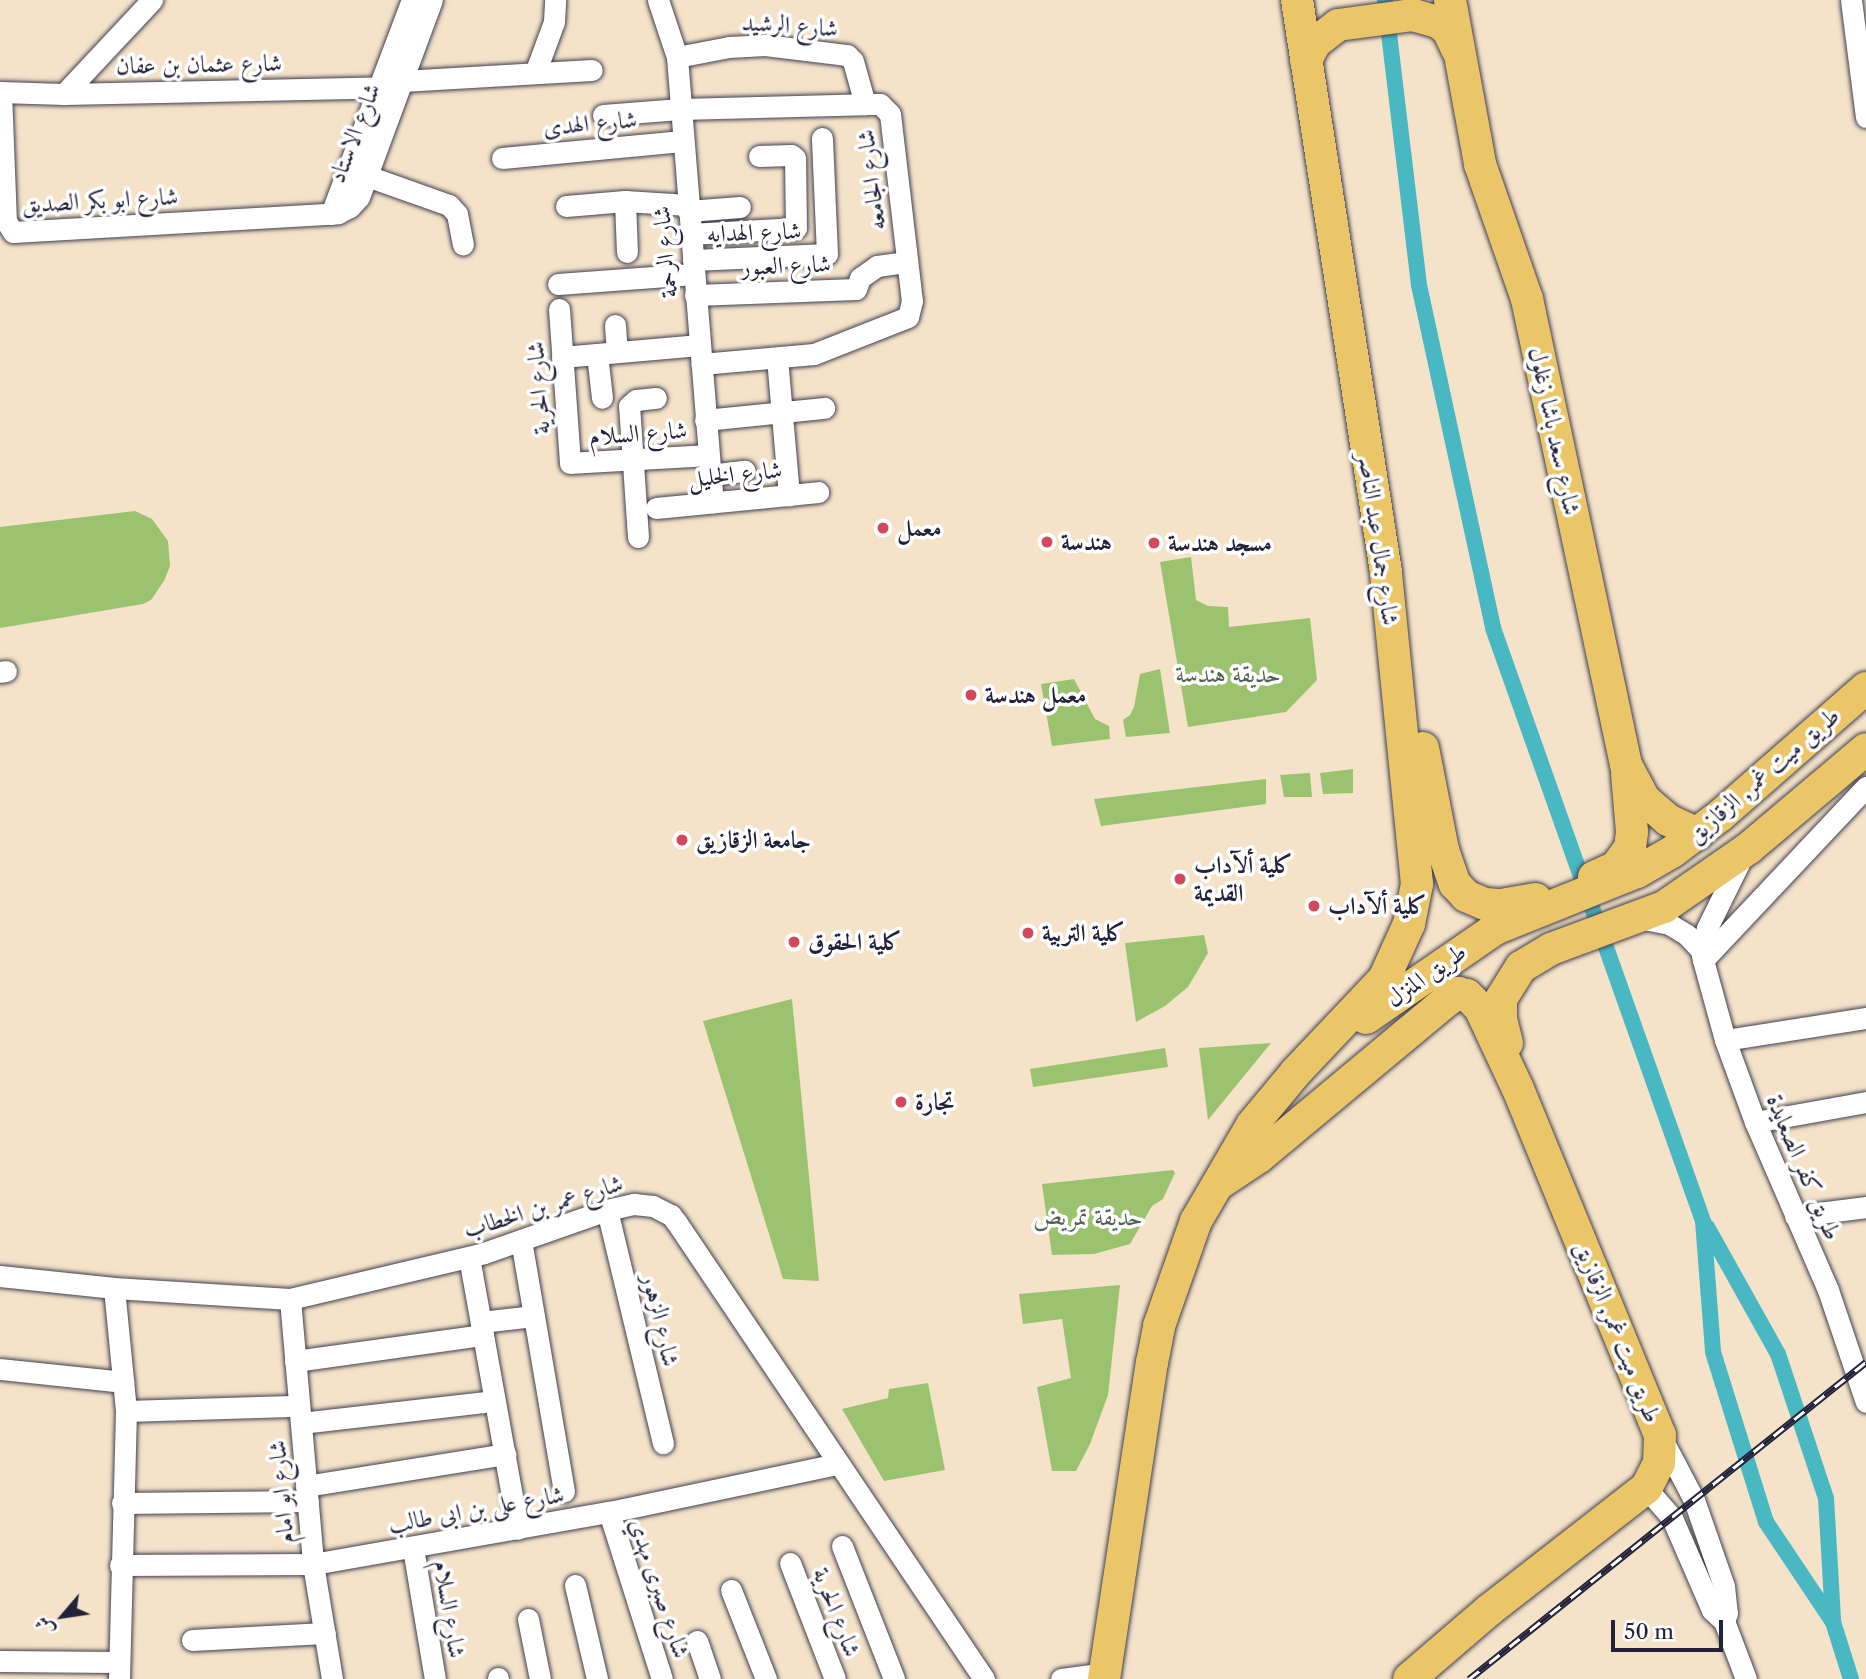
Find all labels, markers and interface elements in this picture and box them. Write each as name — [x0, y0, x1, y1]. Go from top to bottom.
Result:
street label: شارع الرشيد — [741, 7, 839, 43]
street label: شارع عثمان بن عفان — [116, 48, 282, 80]
street label: شارع الاستاد — [322, 79, 386, 187]
street label: شارع الهدى — [542, 105, 638, 141]
street label: شارع الجامعه — [851, 128, 891, 232]
street label: شارع ابو بكر الصديق — [21, 182, 179, 218]
street label: شارع الرحمة — [647, 205, 683, 299]
street label: شارع الهدايه — [706, 216, 802, 248]
street label: شارع العبور — [741, 249, 831, 281]
street label: شارع الحرية — [520, 340, 556, 436]
street label: شارع سعد باشا زغلول — [1523, 344, 1587, 518]
street label: شارع السلام — [588, 415, 688, 451]
street label: شارع جمال عبد الناصر — [1353, 451, 1405, 627]
street label: شارع الخليل — [687, 455, 783, 493]
place label: معمل — [897, 514, 942, 542]
marker: معمل — [875, 520, 891, 536]
place label: هندسة — [1061, 528, 1112, 556]
place label: مسجد هندسة — [1168, 529, 1272, 557]
marker: هندسة — [1039, 534, 1055, 550]
marker: مسجد هندسة — [1146, 535, 1162, 551]
park label: حديقة هندسة — [1175, 660, 1281, 688]
place label: معمل هندسة — [985, 681, 1086, 709]
marker: معمل هندسة — [963, 687, 979, 703]
street label: طريق ميت غمر, الزقازيق — [1681, 701, 1845, 849]
place label: جامعة الزقازيق — [696, 826, 811, 854]
marker: جامعة الزقازيق — [674, 832, 690, 848]
place label: كلية ألآداب القديمة — [1194, 851, 1293, 907]
marker: كلية ألآداب القديمة — [1172, 871, 1188, 887]
place label: كلية ألآداب — [1328, 892, 1427, 920]
marker: كلية ألآداب — [1306, 898, 1322, 914]
place label: كلية التربية — [1042, 919, 1125, 947]
marker: كلية التربية — [1020, 925, 1036, 941]
place label: كلية الحقوق — [808, 928, 902, 956]
marker: كلية الحقوق — [786, 934, 802, 950]
street label: طريق المنزل — [1380, 937, 1472, 1013]
place label: تجارة — [915, 1088, 954, 1116]
street label: طريق كفر الصعايدة — [1760, 1090, 1848, 1244]
marker: تجارة — [893, 1094, 909, 1110]
street label: شارع عمر بن الخطاب — [460, 1168, 626, 1244]
park label: حديقة تمريض — [1033, 1203, 1143, 1231]
street label: طريق ميت غمر, الزقازيق — [1569, 1237, 1667, 1427]
street label: شارع الزهور — [636, 1271, 686, 1369]
street label: شارع ابو امام — [262, 1439, 300, 1545]
street label: شارع على بن ابى طالب — [386, 1479, 566, 1539]
street label: شارع صبرى مهدي — [624, 1515, 696, 1661]
street label: شارع السلام — [428, 1558, 472, 1660]
street label: شارع الحرية — [807, 1563, 867, 1661]
north arrow — [28, 1581, 98, 1651]
scale bar — [1614, 1606, 1726, 1650]
text: ش — [30, 1613, 59, 1640]
text: 50 m — [1624, 1619, 1674, 1644]

